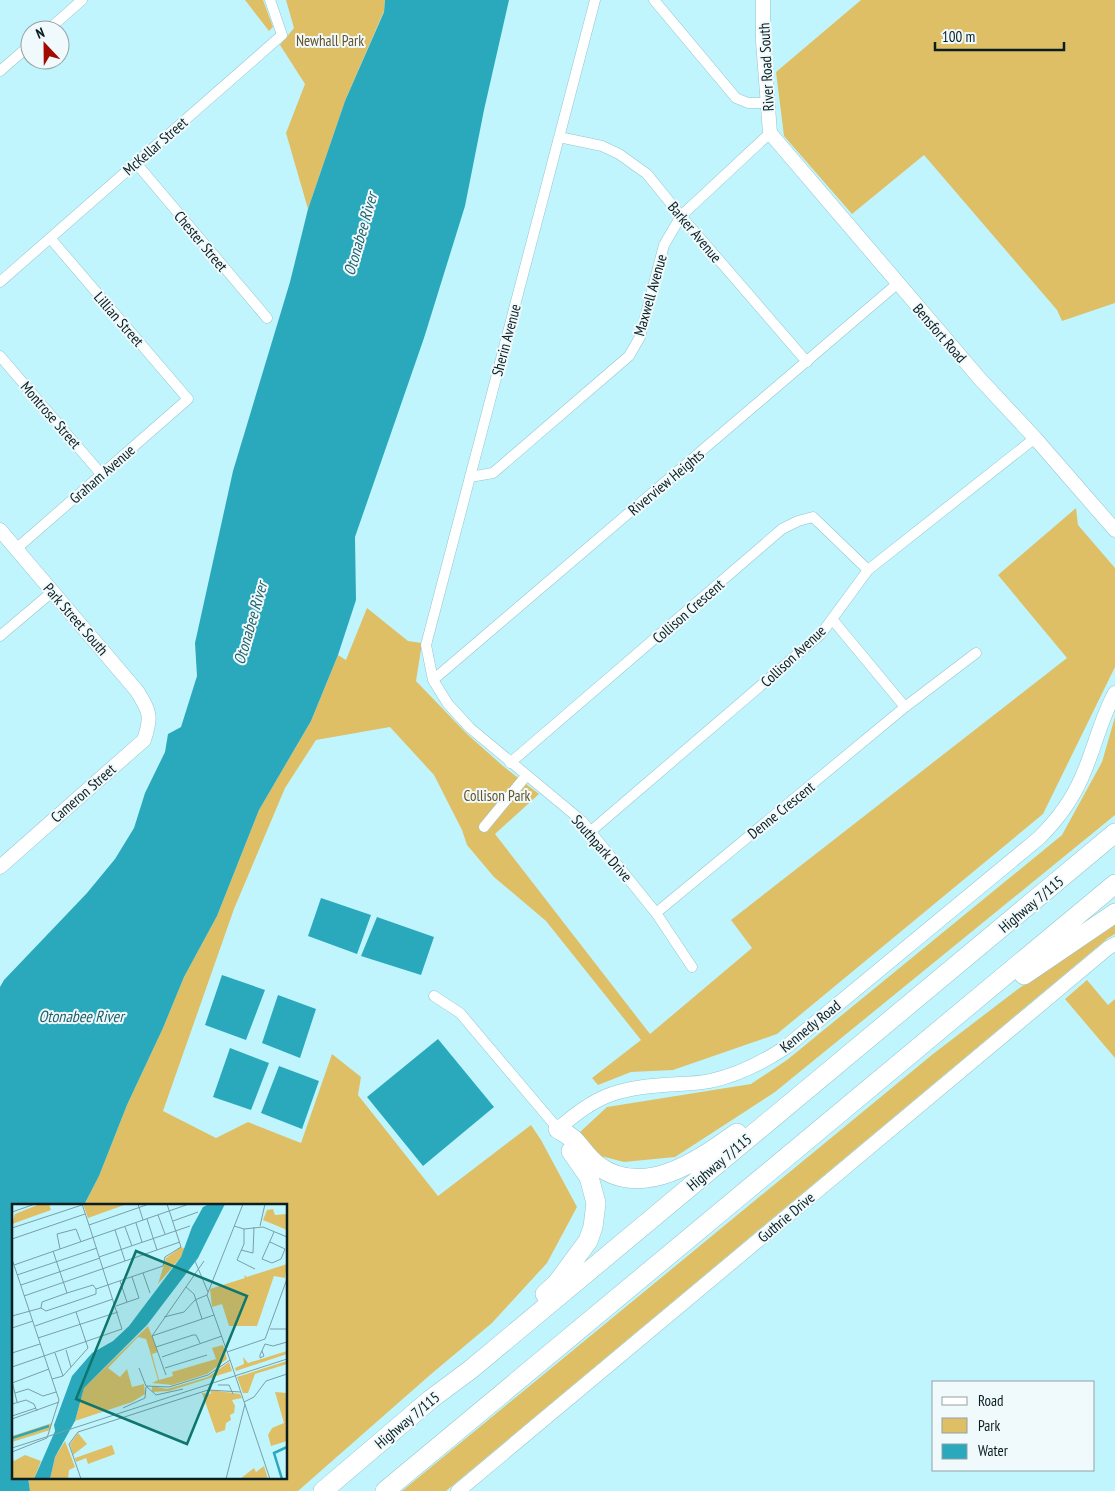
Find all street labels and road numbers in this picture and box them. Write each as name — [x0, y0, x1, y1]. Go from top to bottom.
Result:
street label: River Road South — [754, 22, 778, 112]
street label: McKellar Street — [119, 113, 191, 179]
street label: Barker Avenue — [664, 198, 726, 266]
street label: Chester Street — [170, 207, 232, 275]
street label: Maxwell Avenue — [629, 252, 671, 338]
street label: Lillian Street — [90, 288, 148, 350]
street label: Bensfort Road — [909, 299, 971, 367]
street label: Sherin Avenue — [487, 302, 525, 378]
street label: Montrose Street — [17, 378, 85, 452]
street label: Graham Avenue — [65, 440, 139, 508]
street label: Riverview Heights — [624, 445, 708, 519]
street label: Collison Crescent — [648, 575, 728, 647]
street label: Park Street South — [39, 579, 113, 659]
street label: Collison Avenue — [757, 621, 829, 691]
street label: Cameron Street — [47, 760, 119, 826]
street label: Denne Crescent — [744, 777, 818, 843]
street label: Southpark Drive — [568, 811, 636, 885]
street label: Highway 7/115 — [995, 871, 1067, 937]
street label: Kennedy Road — [776, 996, 844, 1056]
street label: Highway 7/115 — [683, 1129, 755, 1195]
street label: Guthrie Drive — [754, 1188, 818, 1246]
street label: Highway 7/115 — [371, 1387, 443, 1453]

